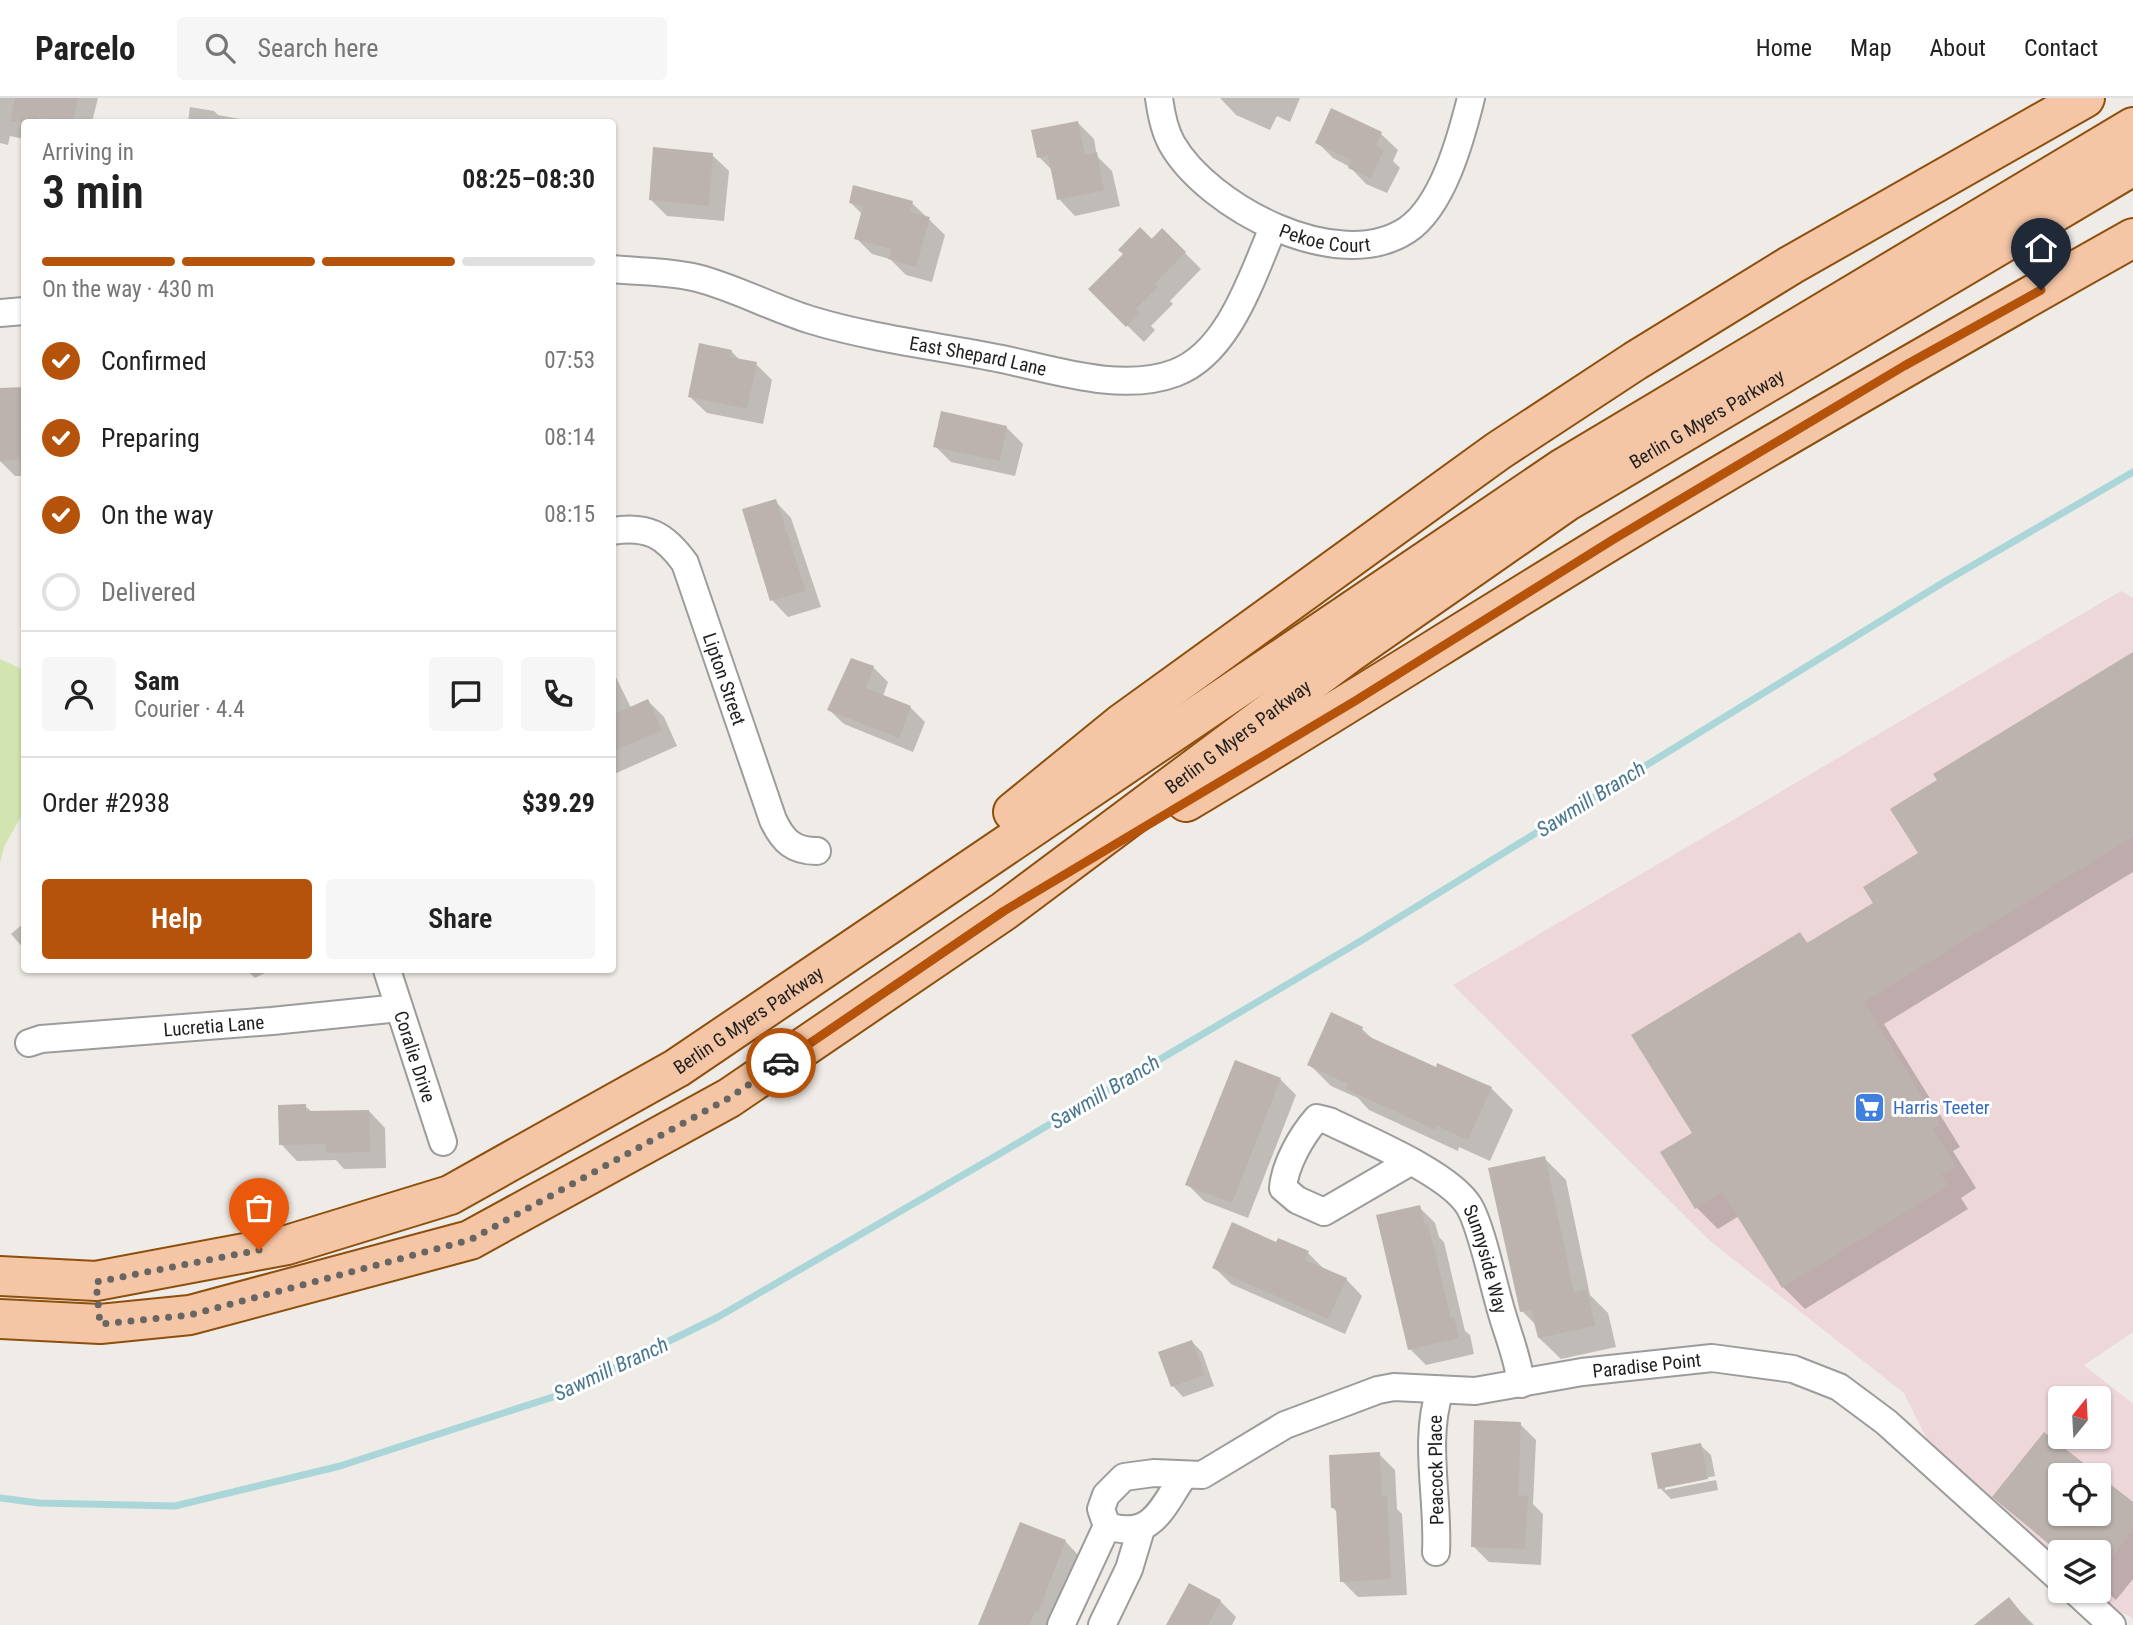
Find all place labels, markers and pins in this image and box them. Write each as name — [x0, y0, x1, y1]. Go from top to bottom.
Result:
pin — [2011, 218, 2071, 290]
supermarket icon: Harris Teeter — [1853, 1090, 1887, 1124]
place label: Harris Teeter — [1893, 1096, 1990, 1119]
pin — [229, 1178, 289, 1250]

